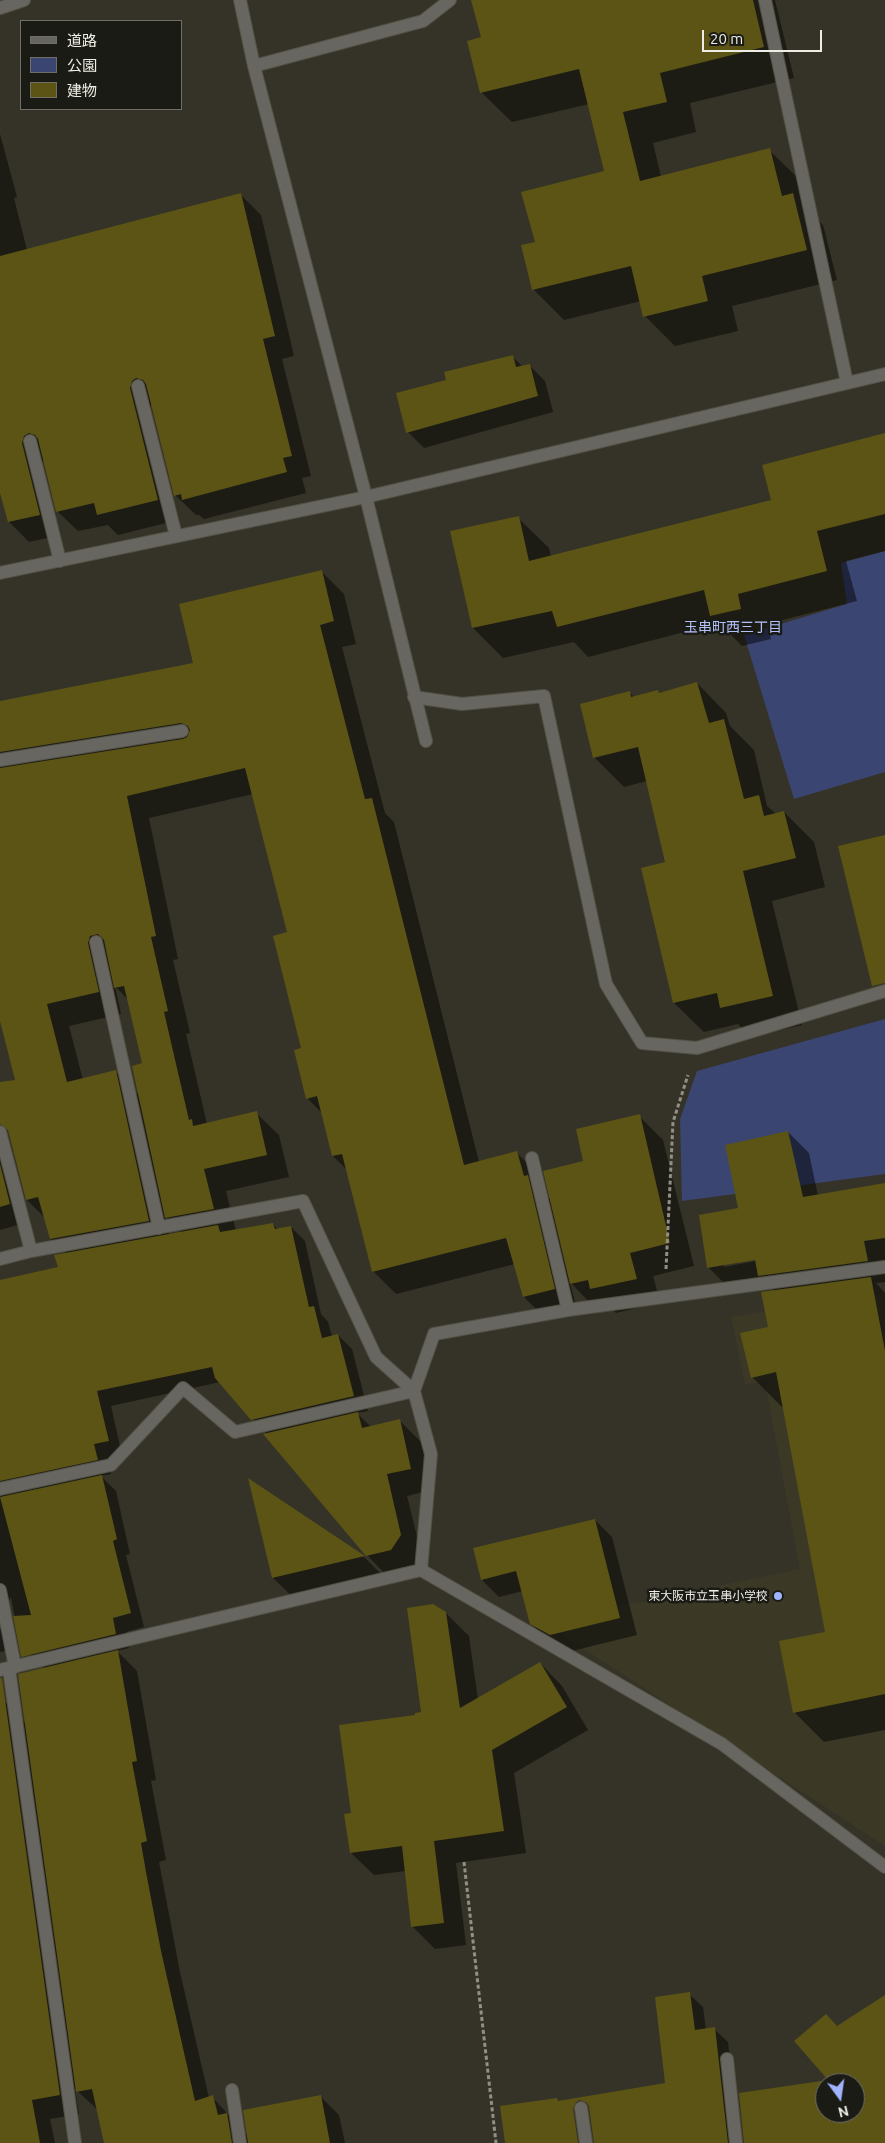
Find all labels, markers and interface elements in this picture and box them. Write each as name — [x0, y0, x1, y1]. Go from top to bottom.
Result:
legend — [20, 20, 182, 110]
scale bar — [705, 20, 825, 52]
text: 20 m — [710, 30, 743, 47]
text: 道路 — [67, 32, 97, 49]
text: 公園 — [67, 57, 97, 74]
text: 建物 — [67, 82, 97, 99]
district label: 玉串町西三丁目 — [684, 619, 782, 635]
place label: 東大阪市立玉串小学校 — [648, 1589, 768, 1603]
marker: 東大阪市立玉串小学校 — [772, 1590, 784, 1602]
north arrow — [815, 2073, 865, 2123]
text: N — [836, 2103, 850, 2121]

